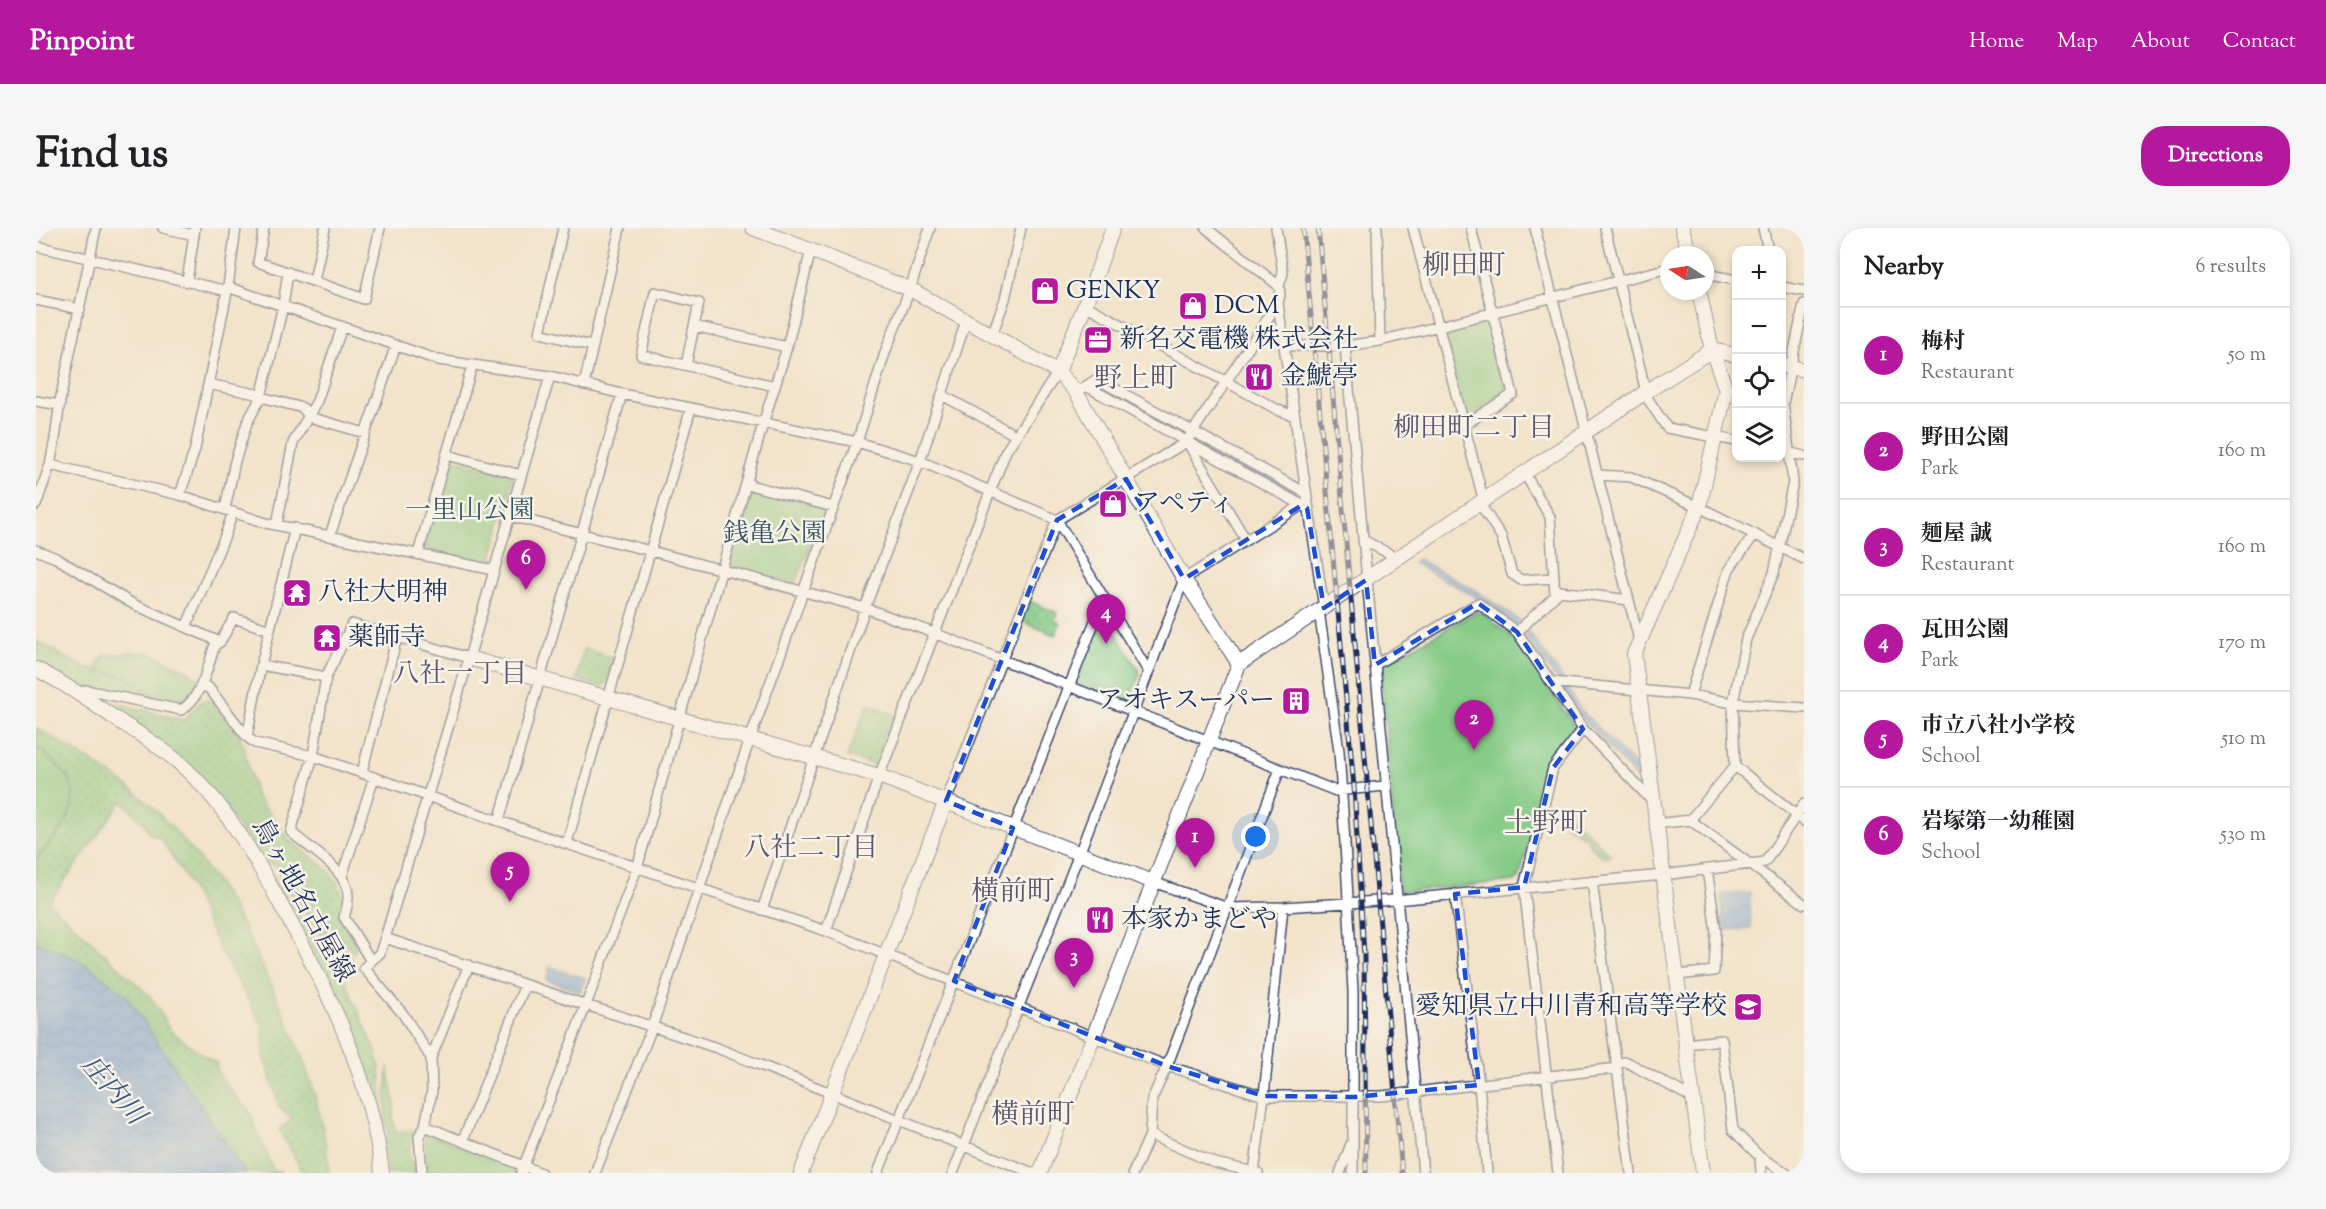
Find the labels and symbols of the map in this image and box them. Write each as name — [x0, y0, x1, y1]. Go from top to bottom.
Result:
north arrow — [1660, 246, 1714, 300]
district label: 柳田町 — [1422, 247, 1506, 287]
place label: GENKY — [1066, 273, 1161, 310]
shop icon: GENKY — [1029, 275, 1061, 307]
place label: DCM — [1214, 288, 1280, 325]
shop icon: DCM — [1177, 290, 1209, 322]
place label: 新名交電機 株式会社 — [1119, 322, 1359, 359]
office icon: 新名交電機 株式会社 — [1082, 324, 1114, 356]
place label: 金鯱亭 — [1280, 359, 1358, 396]
district label: 野上町 — [1094, 360, 1178, 400]
restaurant icon: 金鯱亭 — [1243, 361, 1275, 393]
district label: 柳田町二丁目 — [1393, 410, 1555, 449]
place label: アペティ — [1134, 486, 1235, 523]
shop icon: アペティ — [1097, 488, 1129, 520]
park label: 一里山公園 — [405, 493, 535, 530]
park label: 銭亀公園 — [723, 516, 827, 553]
pin: 6 — [506, 540, 546, 590]
place label: 八社大明神 — [318, 575, 448, 612]
temple icon: 八社大明神 — [281, 577, 313, 609]
pin: 4 — [1086, 594, 1126, 644]
place label: 薬師寺 — [348, 620, 426, 657]
temple icon: 薬師寺 — [311, 622, 343, 654]
district label: 八社一丁目 — [393, 656, 528, 695]
place label: アオキスーパー — [1096, 683, 1275, 720]
building icon: アオキスーパー — [1280, 685, 1312, 717]
pin: 2 — [1454, 700, 1494, 750]
district label: 土野町 — [1504, 805, 1588, 845]
street label: 鳥ヶ地名古屋線 — [242, 812, 362, 990]
pin: 1 — [1176, 818, 1214, 868]
your location — [1241, 822, 1270, 851]
district label: 八社二丁目 — [744, 830, 879, 869]
pin: 5 — [490, 852, 530, 902]
district label: 横前町 — [971, 873, 1055, 913]
place label: 本家かまどや — [1121, 902, 1277, 939]
restaurant icon: 本家かまどや — [1084, 904, 1116, 936]
pin: 3 — [1054, 938, 1094, 988]
place label: 愛知県立中川青和高等学校 — [1415, 989, 1727, 1026]
school or university icon: 愛知県立中川青和高等学校 — [1732, 991, 1764, 1023]
water label: 庄内川 — [71, 1048, 155, 1137]
district label: 横前町 — [991, 1096, 1075, 1136]

